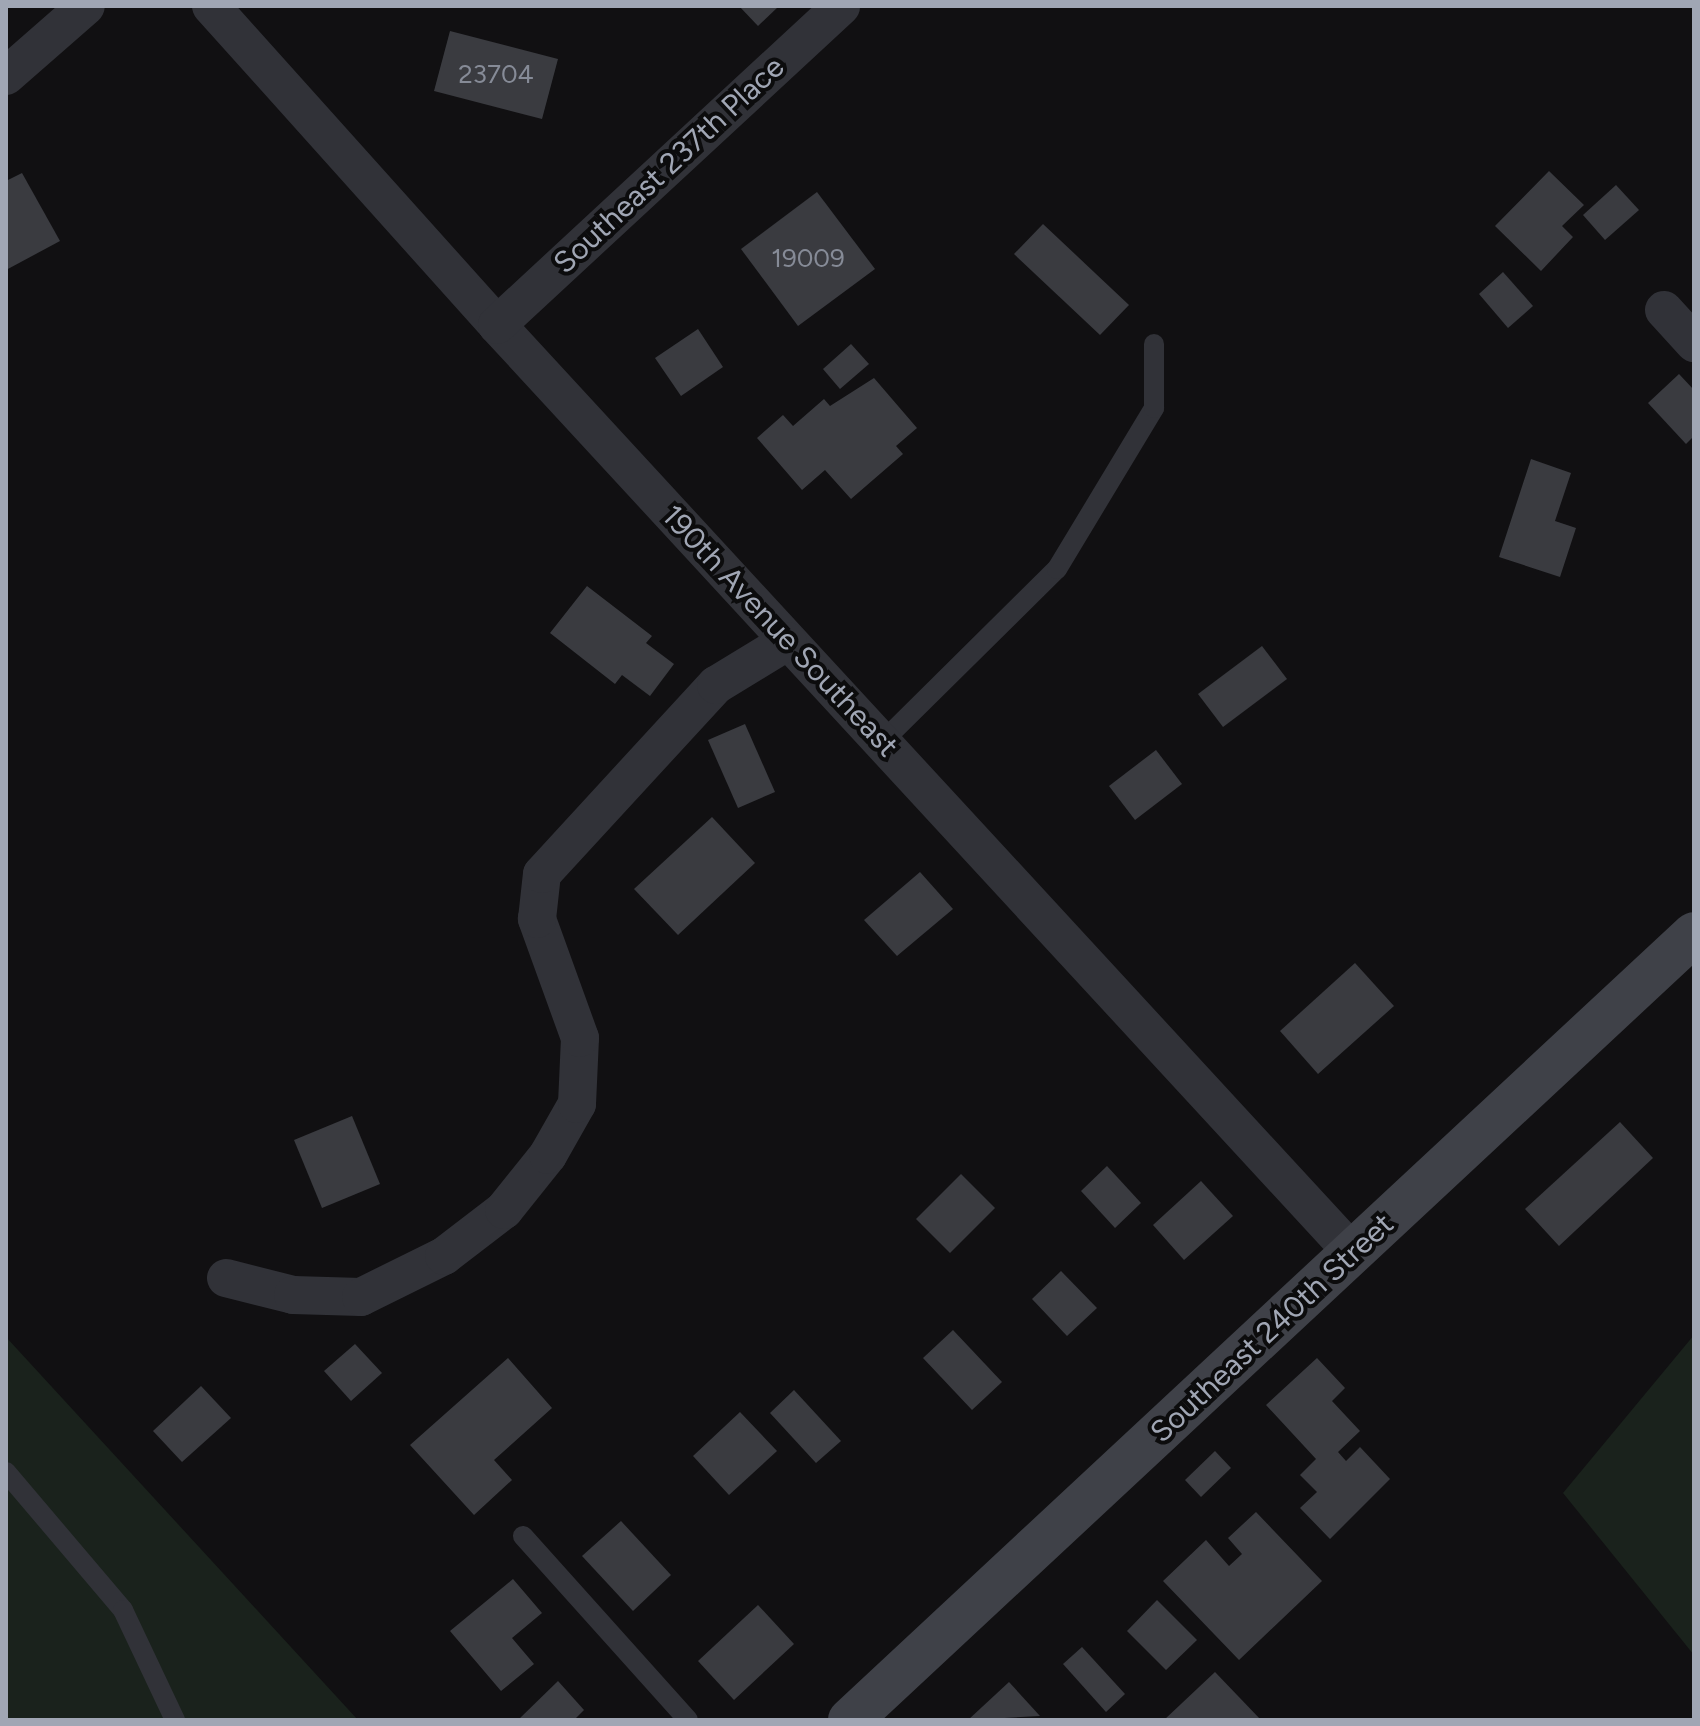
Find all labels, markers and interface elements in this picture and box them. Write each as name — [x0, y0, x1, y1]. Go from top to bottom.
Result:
street label: Southeast 237th Place — [546, 49, 792, 281]
house number: 23704 — [458, 59, 534, 91]
house number: 19009 — [771, 243, 845, 275]
street label: 190th Avenue Southeast — [654, 498, 906, 764]
street label: Southeast 240th Street — [1143, 1206, 1401, 1450]

